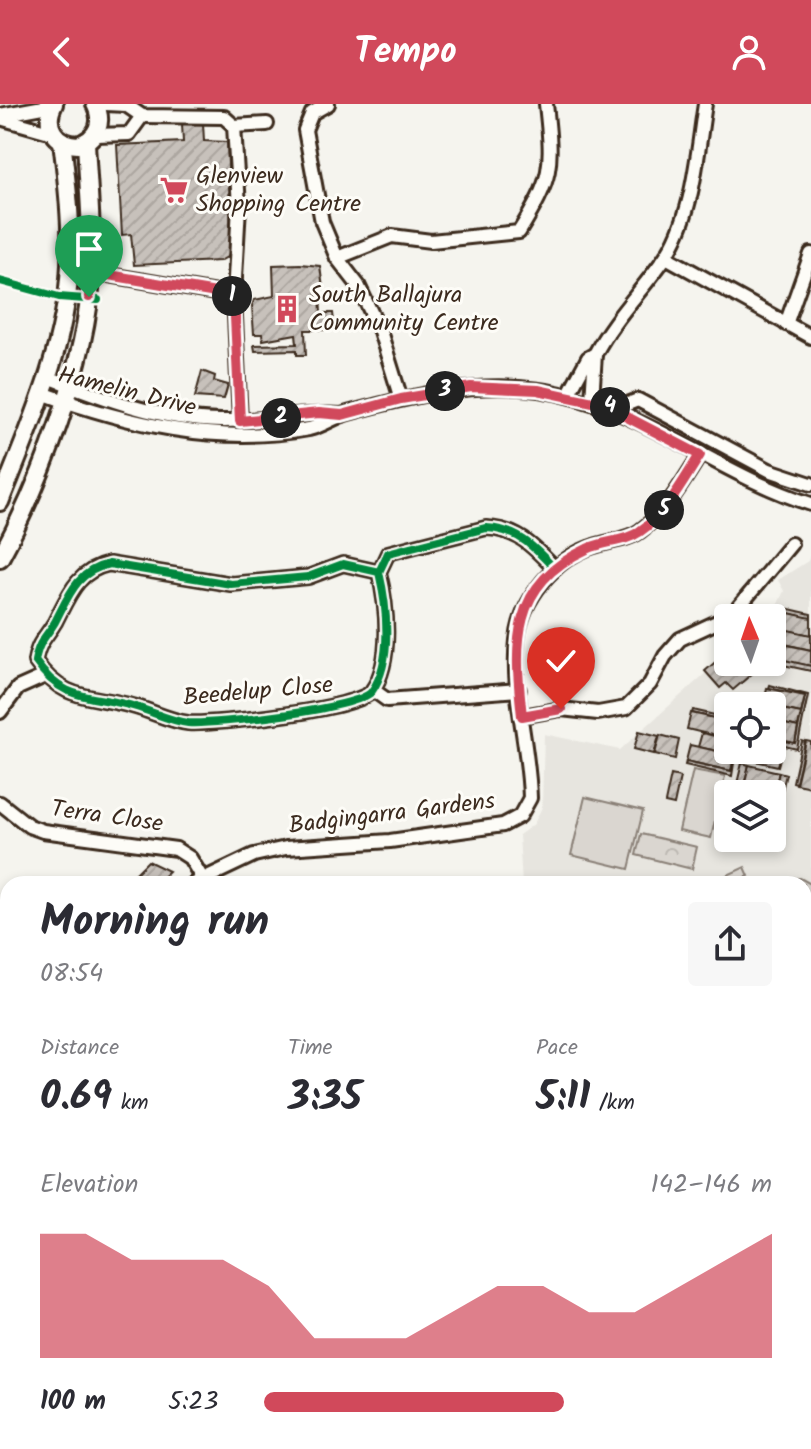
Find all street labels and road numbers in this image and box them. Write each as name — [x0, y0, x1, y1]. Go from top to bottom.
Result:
street label: Hamelin Drive — [54, 356, 200, 428]
street label: Beedelup Close — [181, 666, 335, 718]
street label: Badgingarra Gardens — [287, 782, 497, 846]
street label: Terra Close — [49, 790, 166, 844]

